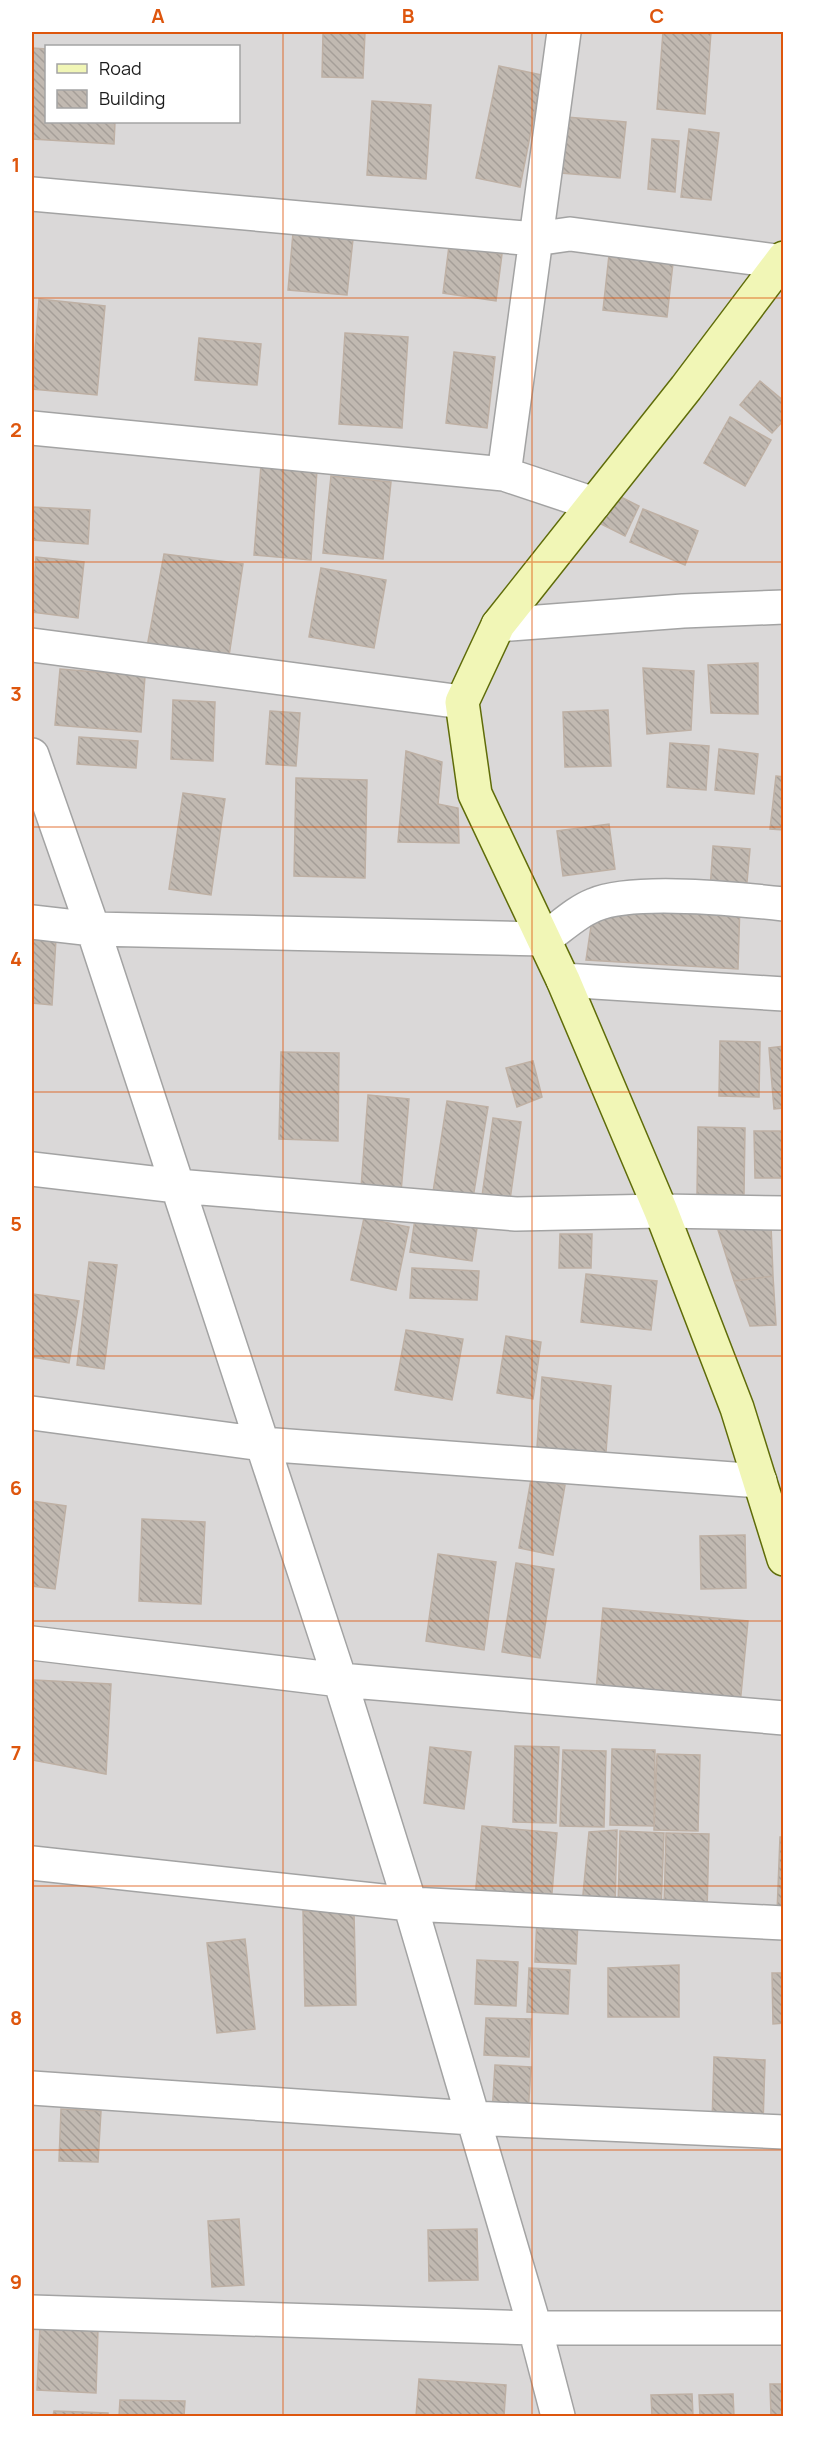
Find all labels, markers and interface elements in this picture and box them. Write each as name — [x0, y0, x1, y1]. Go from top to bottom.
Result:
text: A — [151, 2, 165, 29]
text: B — [402, 2, 415, 29]
text: C — [650, 2, 664, 29]
legend — [45, 45, 240, 123]
text: Road — [99, 56, 142, 80]
text: Building — [99, 86, 165, 110]
text: 1 — [12, 151, 20, 178]
text: 2 — [10, 416, 22, 443]
text: 3 — [10, 680, 22, 707]
text: 4 — [10, 945, 22, 972]
text: 5 — [10, 1210, 22, 1237]
text: 6 — [10, 1474, 22, 1501]
text: 7 — [11, 1739, 21, 1766]
text: 8 — [10, 2004, 22, 2031]
text: 9 — [10, 2268, 22, 2295]

